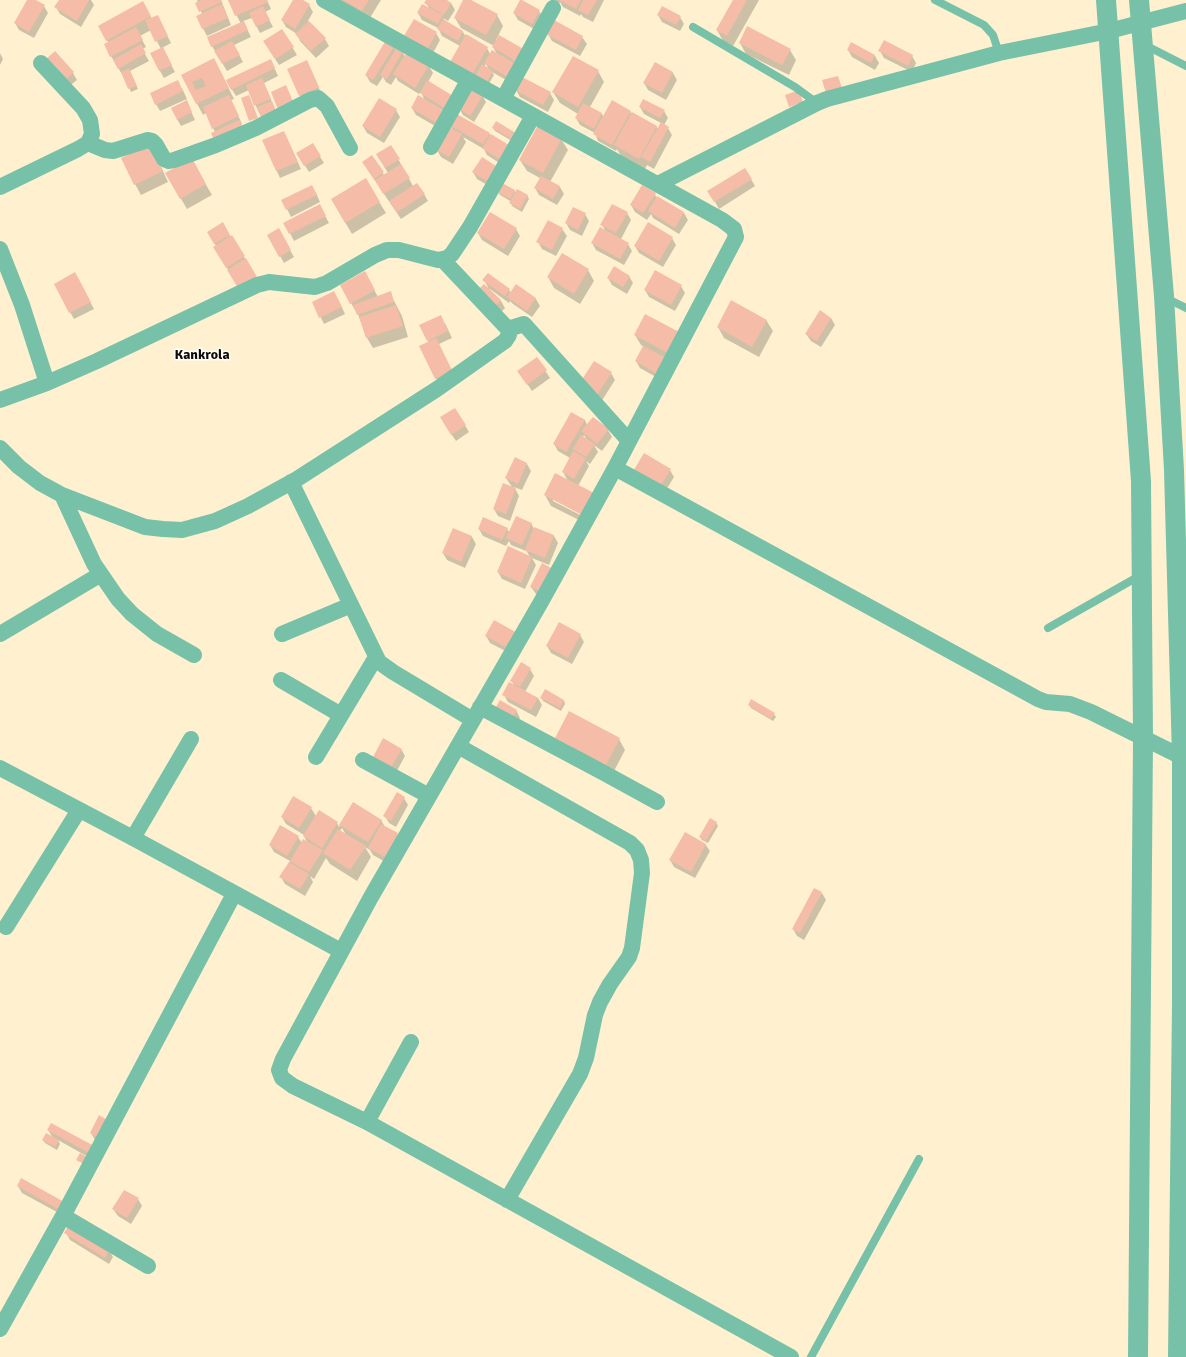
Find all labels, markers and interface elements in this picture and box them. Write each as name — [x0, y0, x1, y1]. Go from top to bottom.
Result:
district label: Kankrola — [174, 347, 230, 363]

